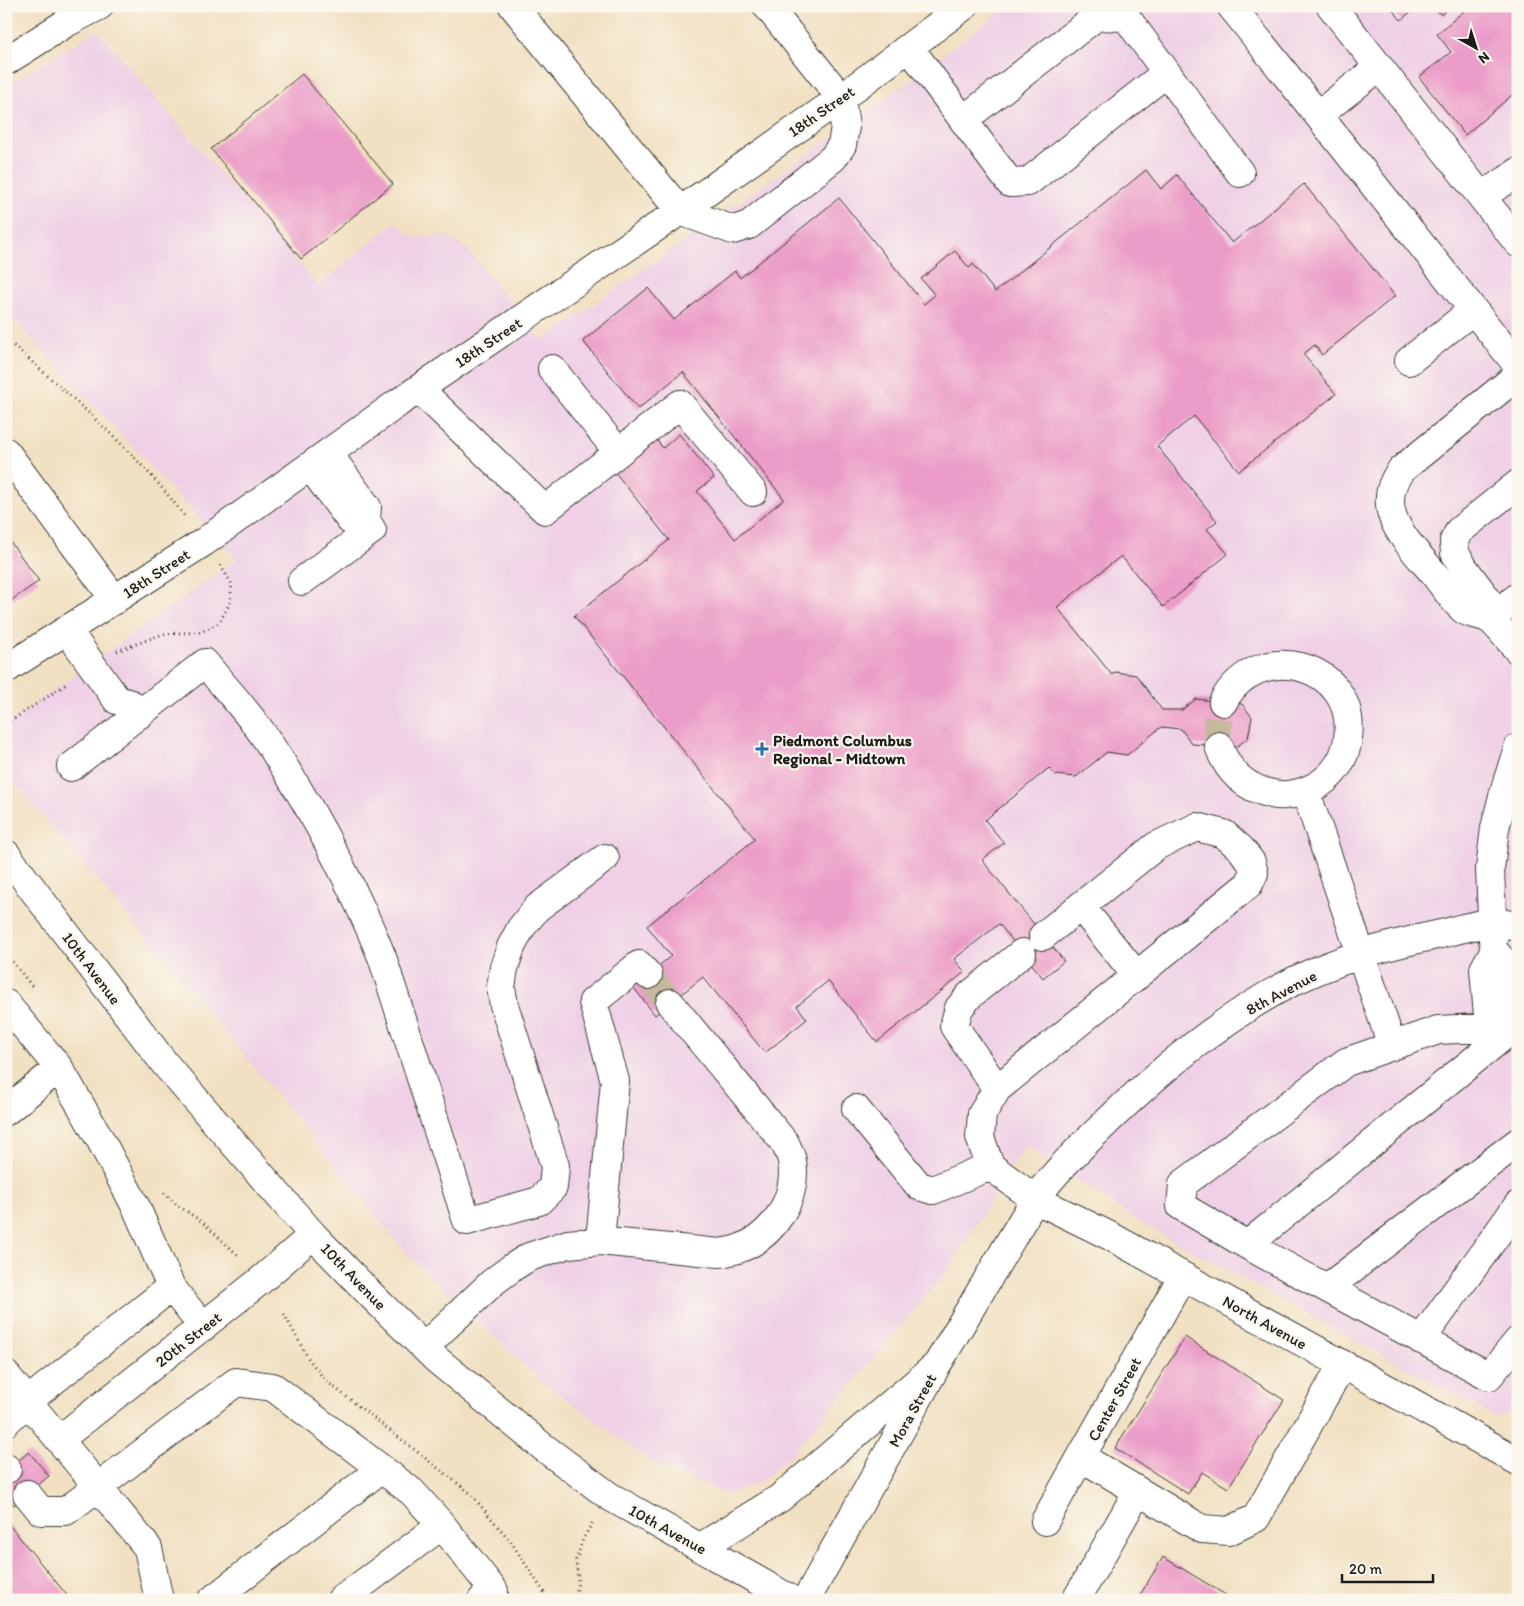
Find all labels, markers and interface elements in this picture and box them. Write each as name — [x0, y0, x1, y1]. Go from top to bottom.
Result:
north arrow — [1452, 22, 1502, 72]
text: N — [1475, 48, 1493, 67]
street label: 18th Street — [784, 82, 858, 141]
street label: 18th Street — [451, 313, 525, 372]
street label: 18th Street — [119, 545, 194, 602]
place label: Piedmont Columbus Regional - Midtown — [773, 731, 912, 769]
marker: Piedmont Columbus Regional - Midtown — [755, 742, 769, 756]
street label: 10th Avenue — [58, 928, 125, 1009]
street label: 8th Avenue — [1243, 966, 1320, 1019]
street label: 10th Avenue — [317, 1239, 390, 1314]
street label: North Avenue — [1219, 1291, 1310, 1354]
street label: 20th Street — [151, 1308, 225, 1371]
street label: Center Street — [1084, 1354, 1145, 1444]
street label: Mora Street — [884, 1370, 940, 1450]
street label: 10th Avenue — [626, 1500, 710, 1559]
scale bar — [1342, 1551, 1433, 1583]
text: 20 m — [1349, 1560, 1383, 1578]

